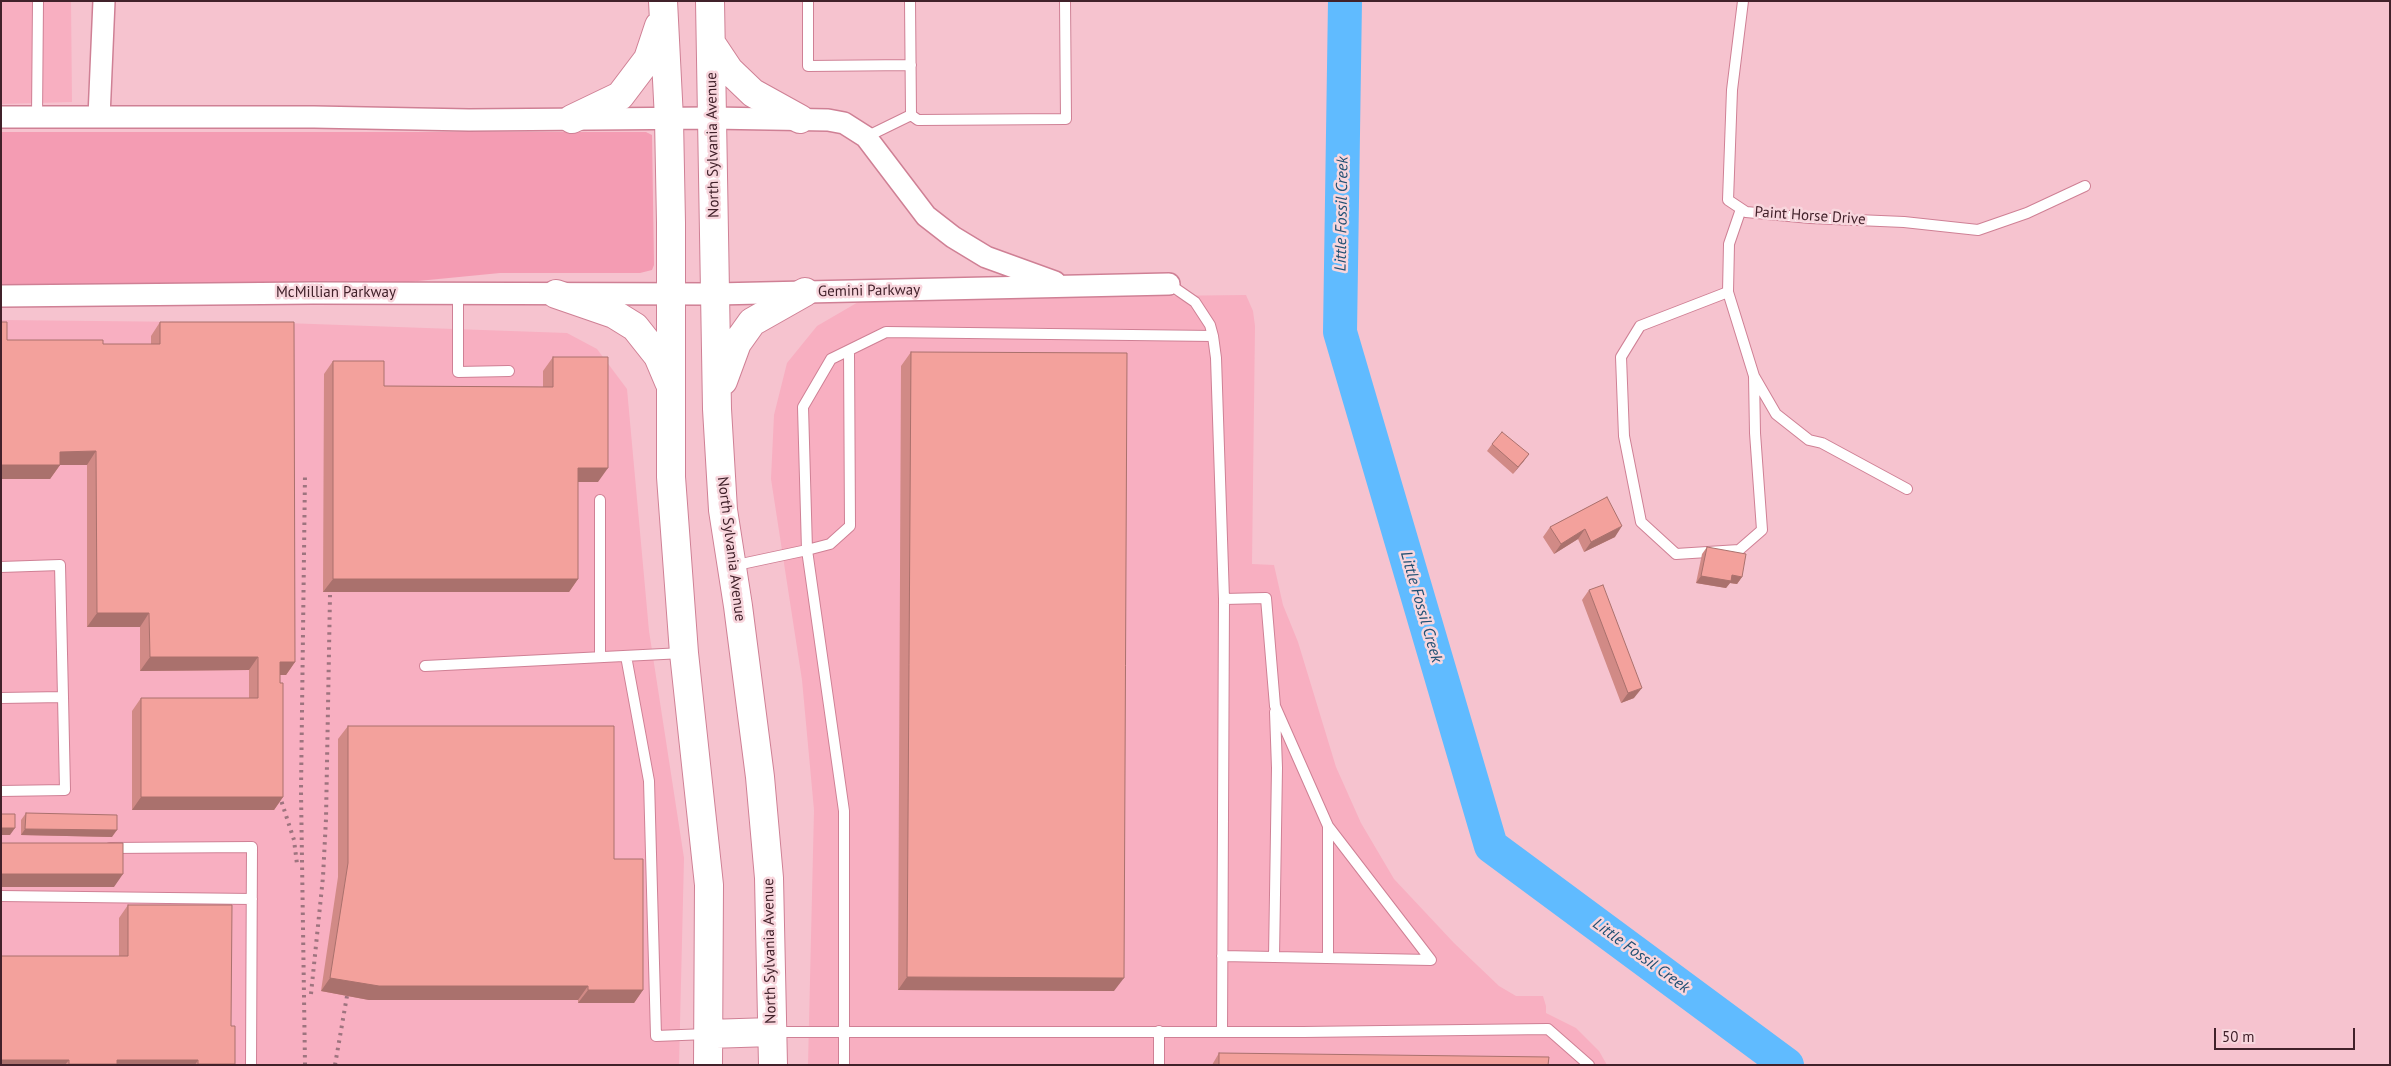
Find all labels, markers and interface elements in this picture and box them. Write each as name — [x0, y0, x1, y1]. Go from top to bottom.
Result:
street label: North Sylvania Avenue — [703, 72, 723, 218]
water label: Little Fossil Creek — [1331, 156, 1353, 272]
street label: Paint Horse Drive — [1754, 203, 1866, 229]
street label: Gemini Parkway — [818, 281, 920, 301]
street label: McMillian Parkway — [276, 284, 396, 302]
street label: North Sylvania Avenue — [713, 476, 749, 622]
water label: Little Fossil Creek — [1396, 549, 1446, 665]
street label: North Sylvania Avenue — [760, 878, 780, 1024]
water label: Little Fossil Creek — [1589, 914, 1693, 998]
scale bar — [2216, 1018, 2357, 1050]
text: 50 m — [2222, 1027, 2255, 1046]

